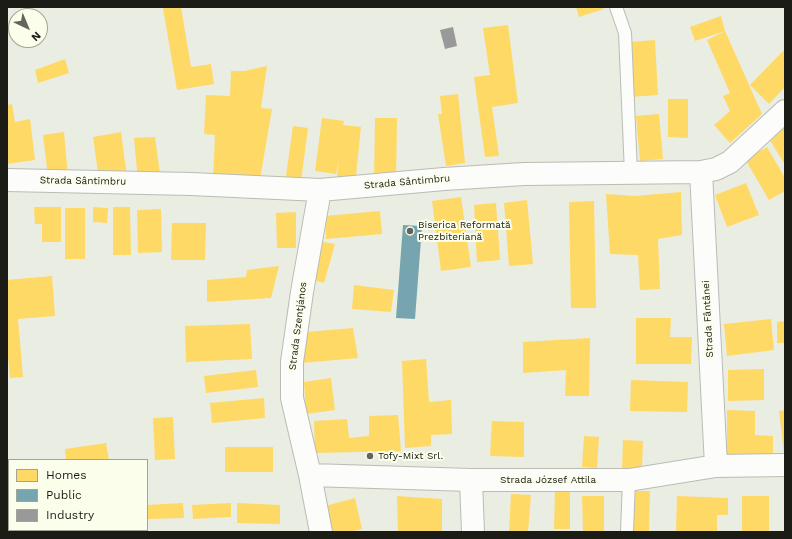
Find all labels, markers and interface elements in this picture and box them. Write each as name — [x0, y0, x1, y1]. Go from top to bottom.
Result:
north arrow — [8, 8, 48, 48]
text: N — [29, 29, 43, 44]
street label: Strada Sântimbru — [363, 172, 451, 192]
street label: Strada Sântimbru — [40, 174, 126, 188]
place label: Biserica Reformată Prezbiteriană — [418, 219, 511, 242]
marker: Biserica Reformată Prezbiteriană — [405, 226, 415, 236]
street label: Strada Fântânei — [700, 280, 716, 358]
street label: Strada Szentjános — [287, 281, 309, 371]
place label: Tofy-Mixt Srl. — [378, 450, 443, 462]
marker: Tofy-Mixt Srl. — [365, 451, 375, 461]
legend — [8, 459, 148, 531]
text: Homes — [46, 468, 87, 482]
street label: Strada József Attila — [500, 474, 596, 486]
text: Public — [46, 488, 82, 502]
text: Industry — [46, 508, 94, 522]

